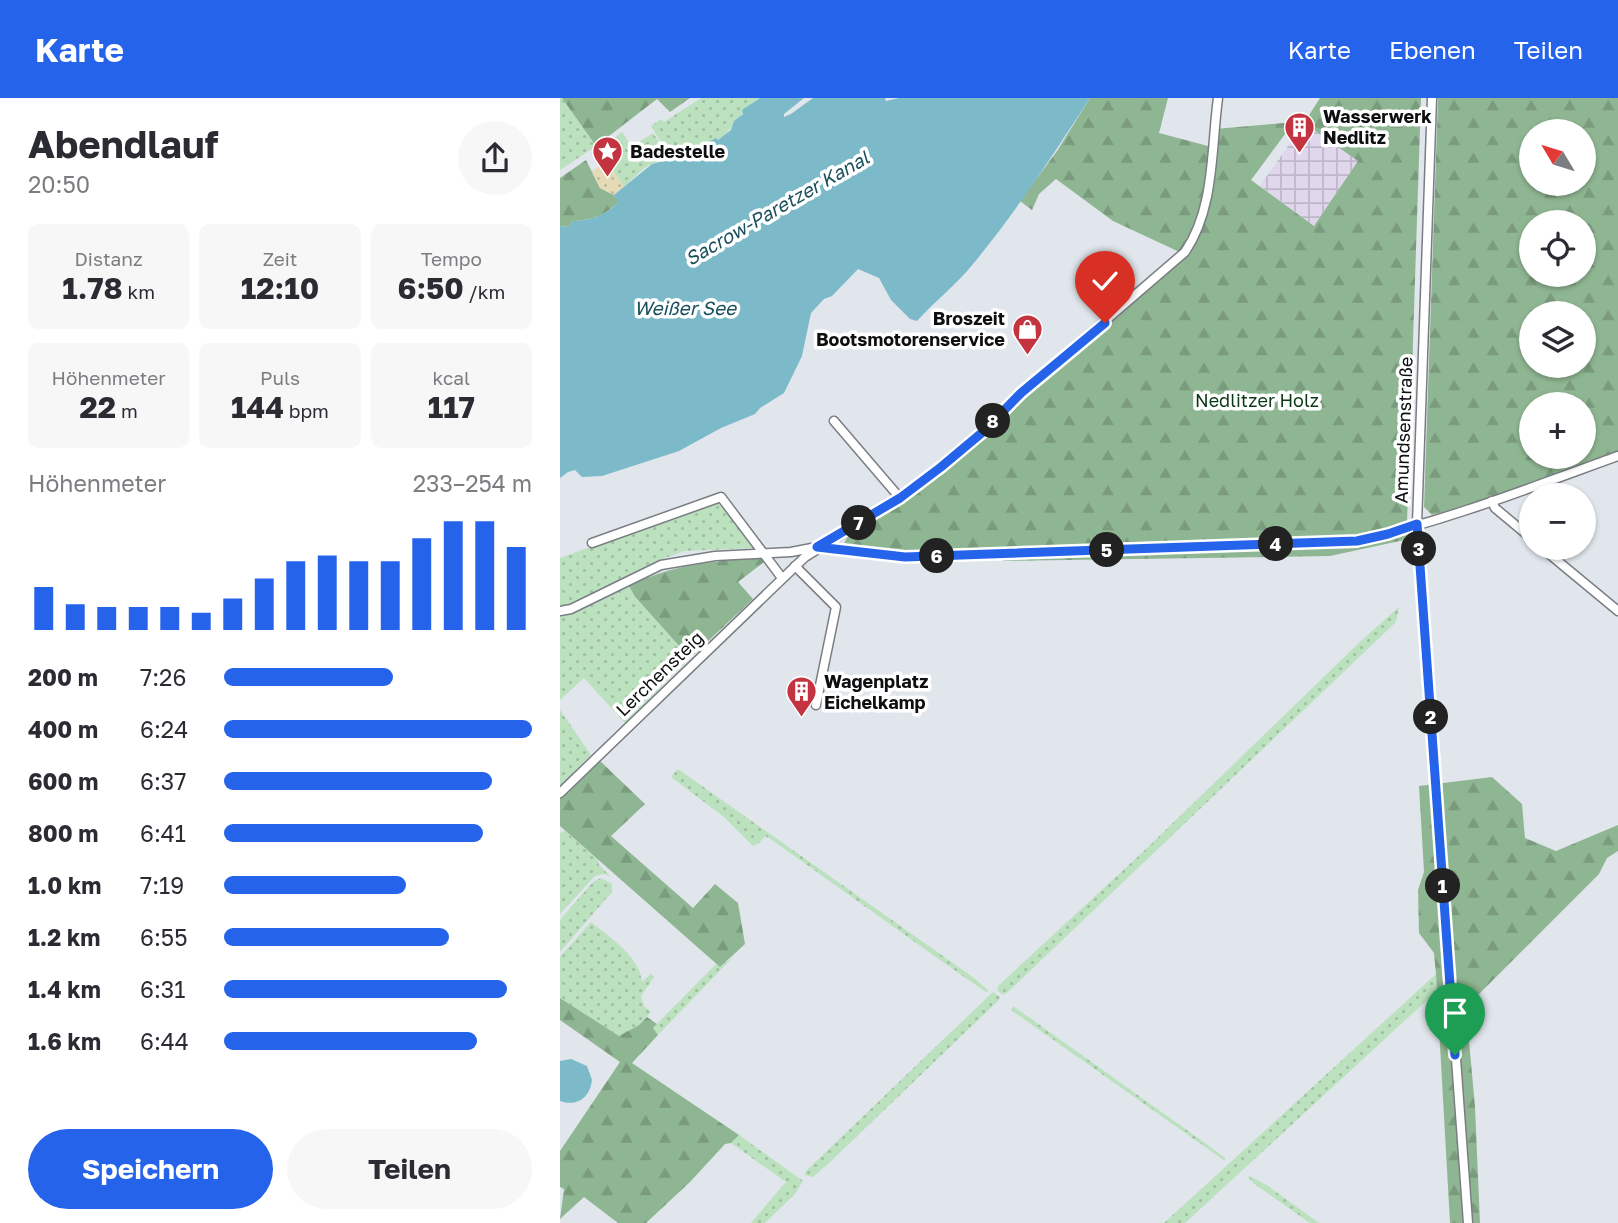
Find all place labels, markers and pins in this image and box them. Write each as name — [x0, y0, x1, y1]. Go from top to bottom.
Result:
place label: Wasserwerk Nedlitz — [1323, 105, 1432, 148]
building icon: Wasserwerk Nedlitz — [1283, 110, 1317, 154]
place icon: Badestelle — [590, 135, 624, 179]
place label: Badestelle — [630, 140, 726, 162]
pin — [1075, 251, 1135, 323]
place label: Broszeit Bootsmotorenservice — [816, 307, 1005, 350]
shop icon: Broszeit Bootsmotorenservice — [1011, 312, 1045, 356]
pin: 8 — [976, 404, 1010, 438]
pin: 7 — [842, 506, 876, 540]
pin: 4 — [1258, 526, 1294, 562]
pin: 5 — [1090, 532, 1124, 568]
pin: 3 — [1402, 532, 1436, 566]
pin: 6 — [920, 538, 954, 574]
place label: Wagenplatz Eichelkamp — [824, 670, 928, 713]
building icon: Wagenplatz Eichelkamp — [784, 675, 818, 719]
pin: 2 — [1414, 700, 1448, 734]
pin: 1 — [1426, 868, 1460, 904]
pin — [1425, 983, 1485, 1055]

